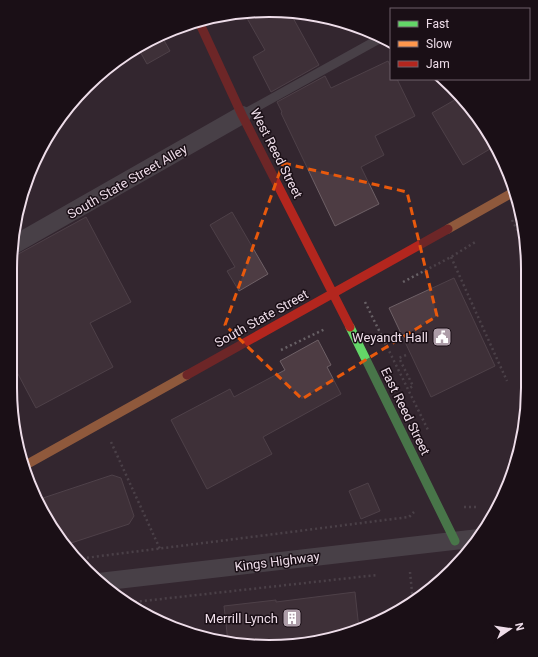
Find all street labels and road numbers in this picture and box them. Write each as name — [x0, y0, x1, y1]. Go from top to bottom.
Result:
street label: West Reed Street — [247, 106, 306, 201]
street label: South State Street Alley — [65, 141, 190, 222]
street label: South State Street — [212, 287, 311, 350]
street label: East Reed Street — [378, 365, 433, 457]
street label: Kings Highway — [234, 549, 320, 574]

